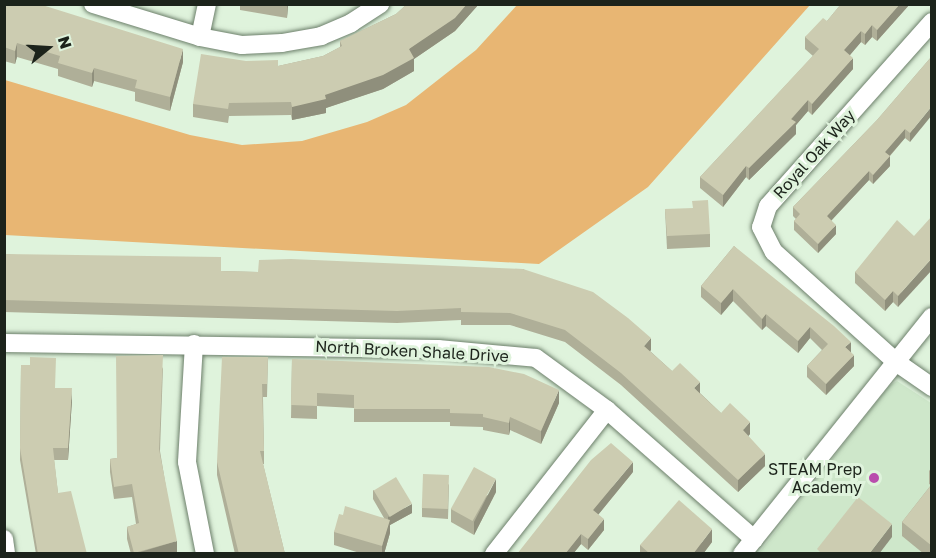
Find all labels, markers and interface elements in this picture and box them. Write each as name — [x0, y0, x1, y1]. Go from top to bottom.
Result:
north arrow — [18, 18, 78, 78]
text: N — [54, 34, 77, 51]
street label: Royal Oak Way — [769, 106, 859, 202]
street label: North Broken Shale Drive — [315, 336, 509, 366]
place label: STEAM Prep Academy — [768, 459, 862, 497]
marker: STEAM Prep Academy — [867, 471, 881, 485]

